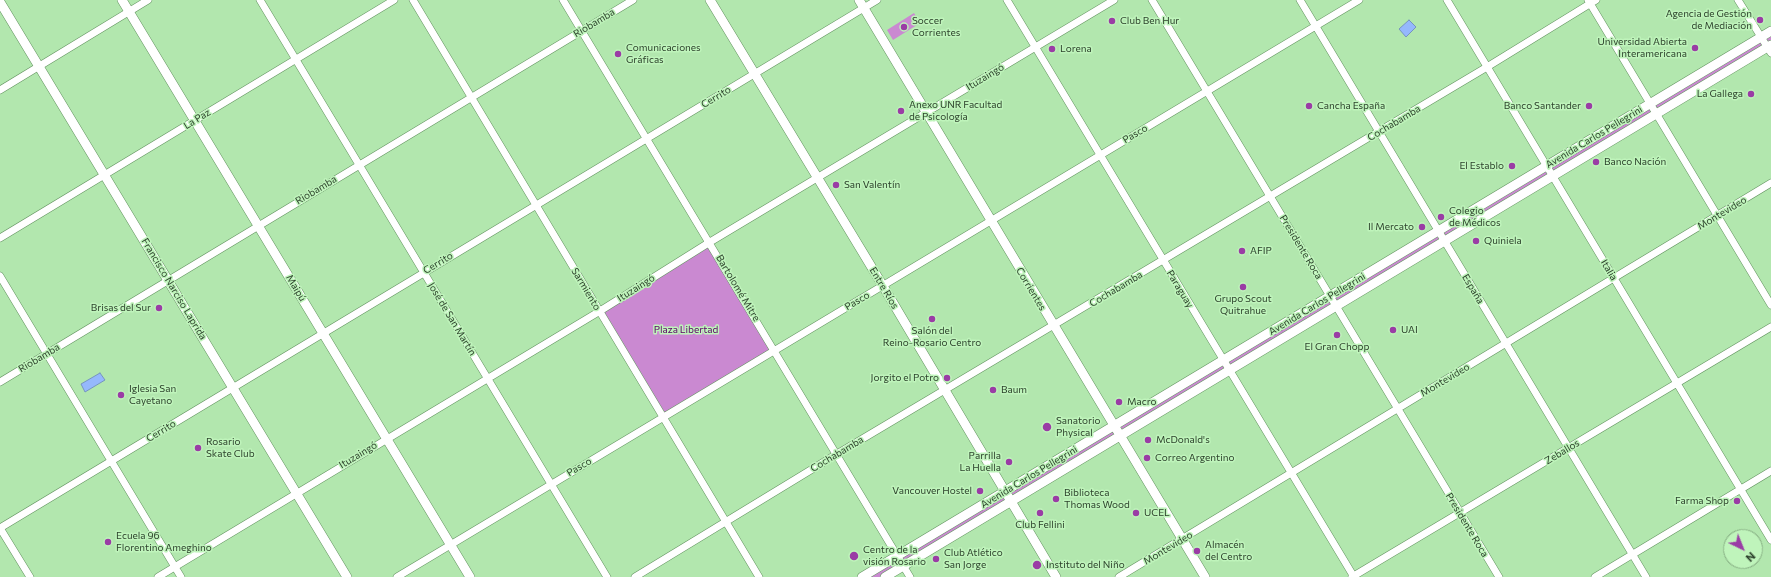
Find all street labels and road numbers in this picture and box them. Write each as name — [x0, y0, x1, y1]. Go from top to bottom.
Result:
street label: Riobamba — [571, 6, 617, 40]
street label: Ituzaingó — [964, 61, 1006, 93]
street label: Cerrito — [699, 83, 733, 111]
street label: Cochabamba — [1365, 102, 1423, 144]
street label: Avenida Carlos Pellegrini — [1543, 103, 1645, 171]
street label: La Paz — [181, 106, 213, 132]
street label: Pasco — [1120, 122, 1150, 146]
street label: Riobamba — [293, 173, 339, 207]
street label: Montevideo — [1695, 194, 1749, 232]
street label: Presidente Roca — [1277, 213, 1325, 281]
street label: Francisco Narciso Laprida — [139, 236, 209, 342]
street label: Cerrito — [421, 249, 455, 277]
street label: Bartolomé Mitre — [713, 253, 763, 323]
street label: Italia — [1598, 257, 1620, 283]
street label: Entre Ríos — [867, 265, 901, 311]
street label: Corrientes — [1013, 265, 1049, 313]
street label: Sarmiento — [569, 266, 603, 312]
street label: Cochabamba — [1087, 268, 1145, 310]
street label: Paraguay — [1164, 268, 1196, 310]
street label: Avenida Carlos Pellegrini — [1266, 270, 1368, 338]
street label: Ituzaingó — [615, 272, 657, 304]
street label: España — [1459, 272, 1487, 306]
street label: Maipú — [283, 273, 309, 303]
street label: José de San Martín — [425, 280, 479, 358]
street label: Pasco — [842, 289, 872, 313]
street label: Riobamba — [16, 341, 62, 375]
street label: Montevideo — [1418, 361, 1472, 399]
street label: Cerrito — [144, 417, 178, 445]
street label: Cochabamba — [808, 433, 866, 475]
street label: Zeballos — [1542, 437, 1582, 467]
street label: Ituzaingó — [337, 439, 379, 471]
street label: Avenida Carlos Pellegrini — [978, 443, 1080, 511]
street label: Pasco — [564, 455, 594, 479]
street label: Presidente Roca — [1443, 491, 1491, 559]
street label: Montevideo — [1141, 529, 1195, 567]

